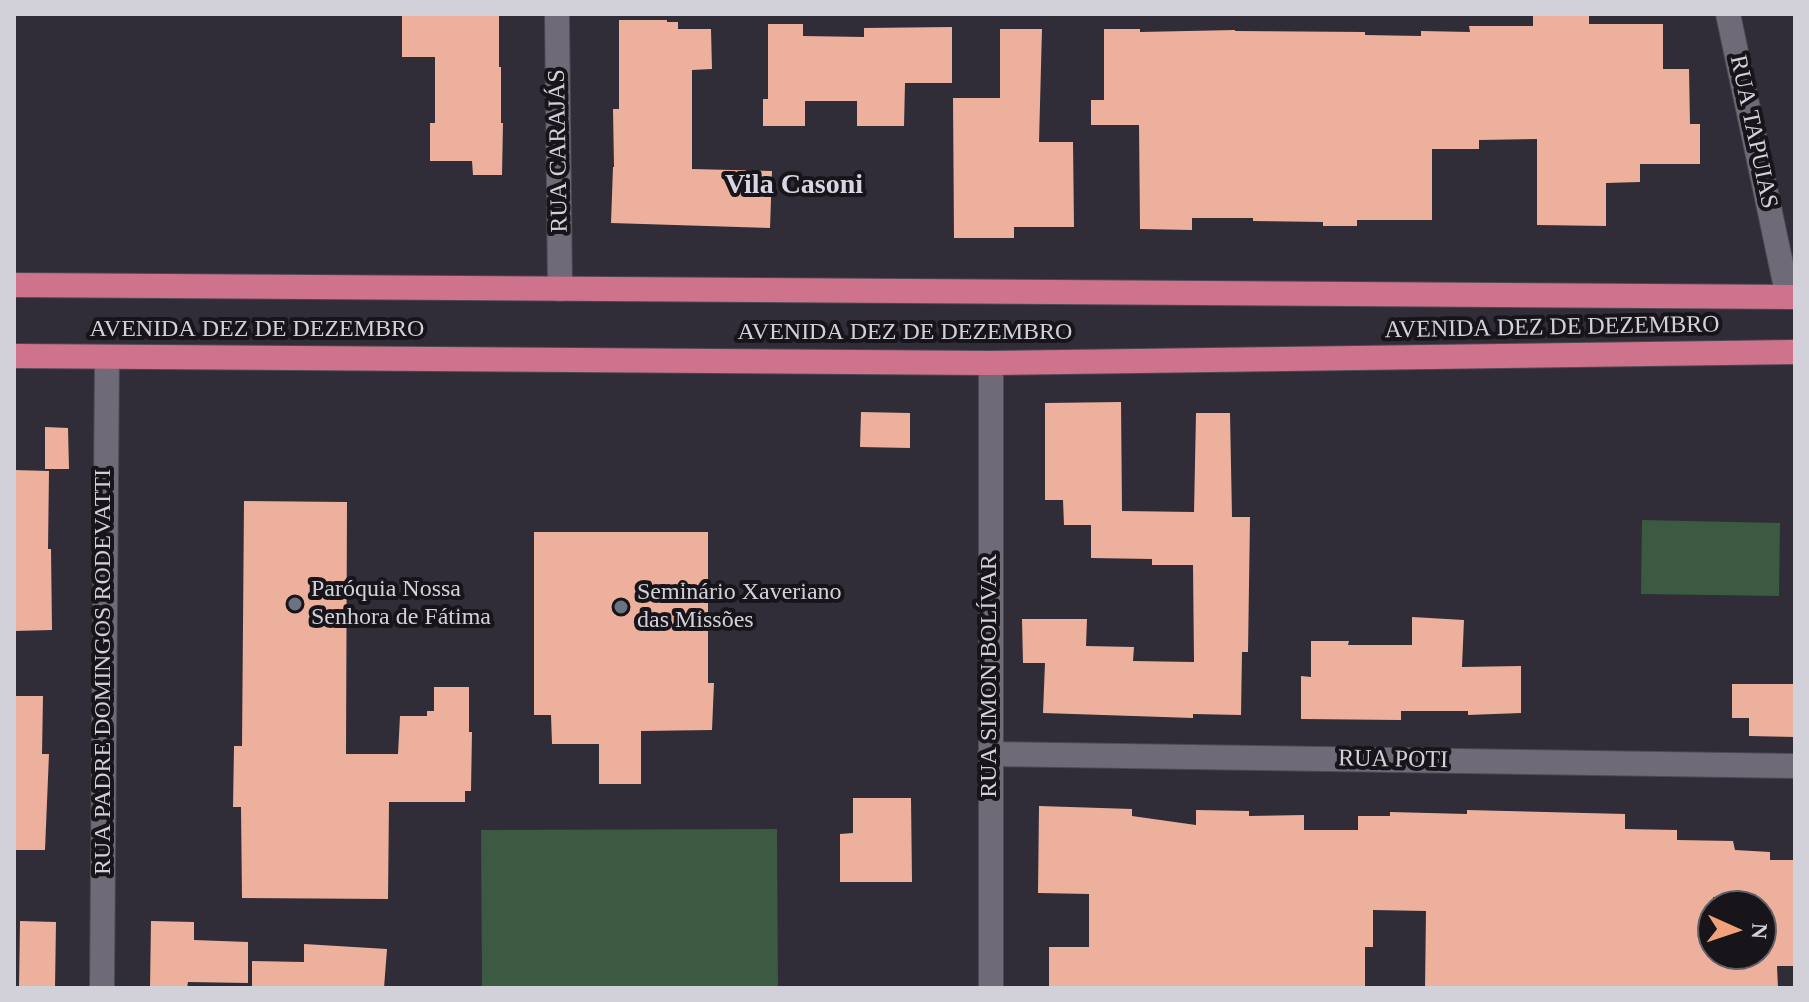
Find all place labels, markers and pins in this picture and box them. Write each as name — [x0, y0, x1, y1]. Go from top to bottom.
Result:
place label: Paróquia Nossa Senhora de Fátima — [311, 576, 491, 632]
place label: Seminário Xaveriano das Missões — [637, 579, 842, 635]
marker: Paróquia Nossa Senhora de Fátima — [286, 595, 304, 613]
marker: Seminário Xaveriano das Missões — [612, 598, 630, 616]

